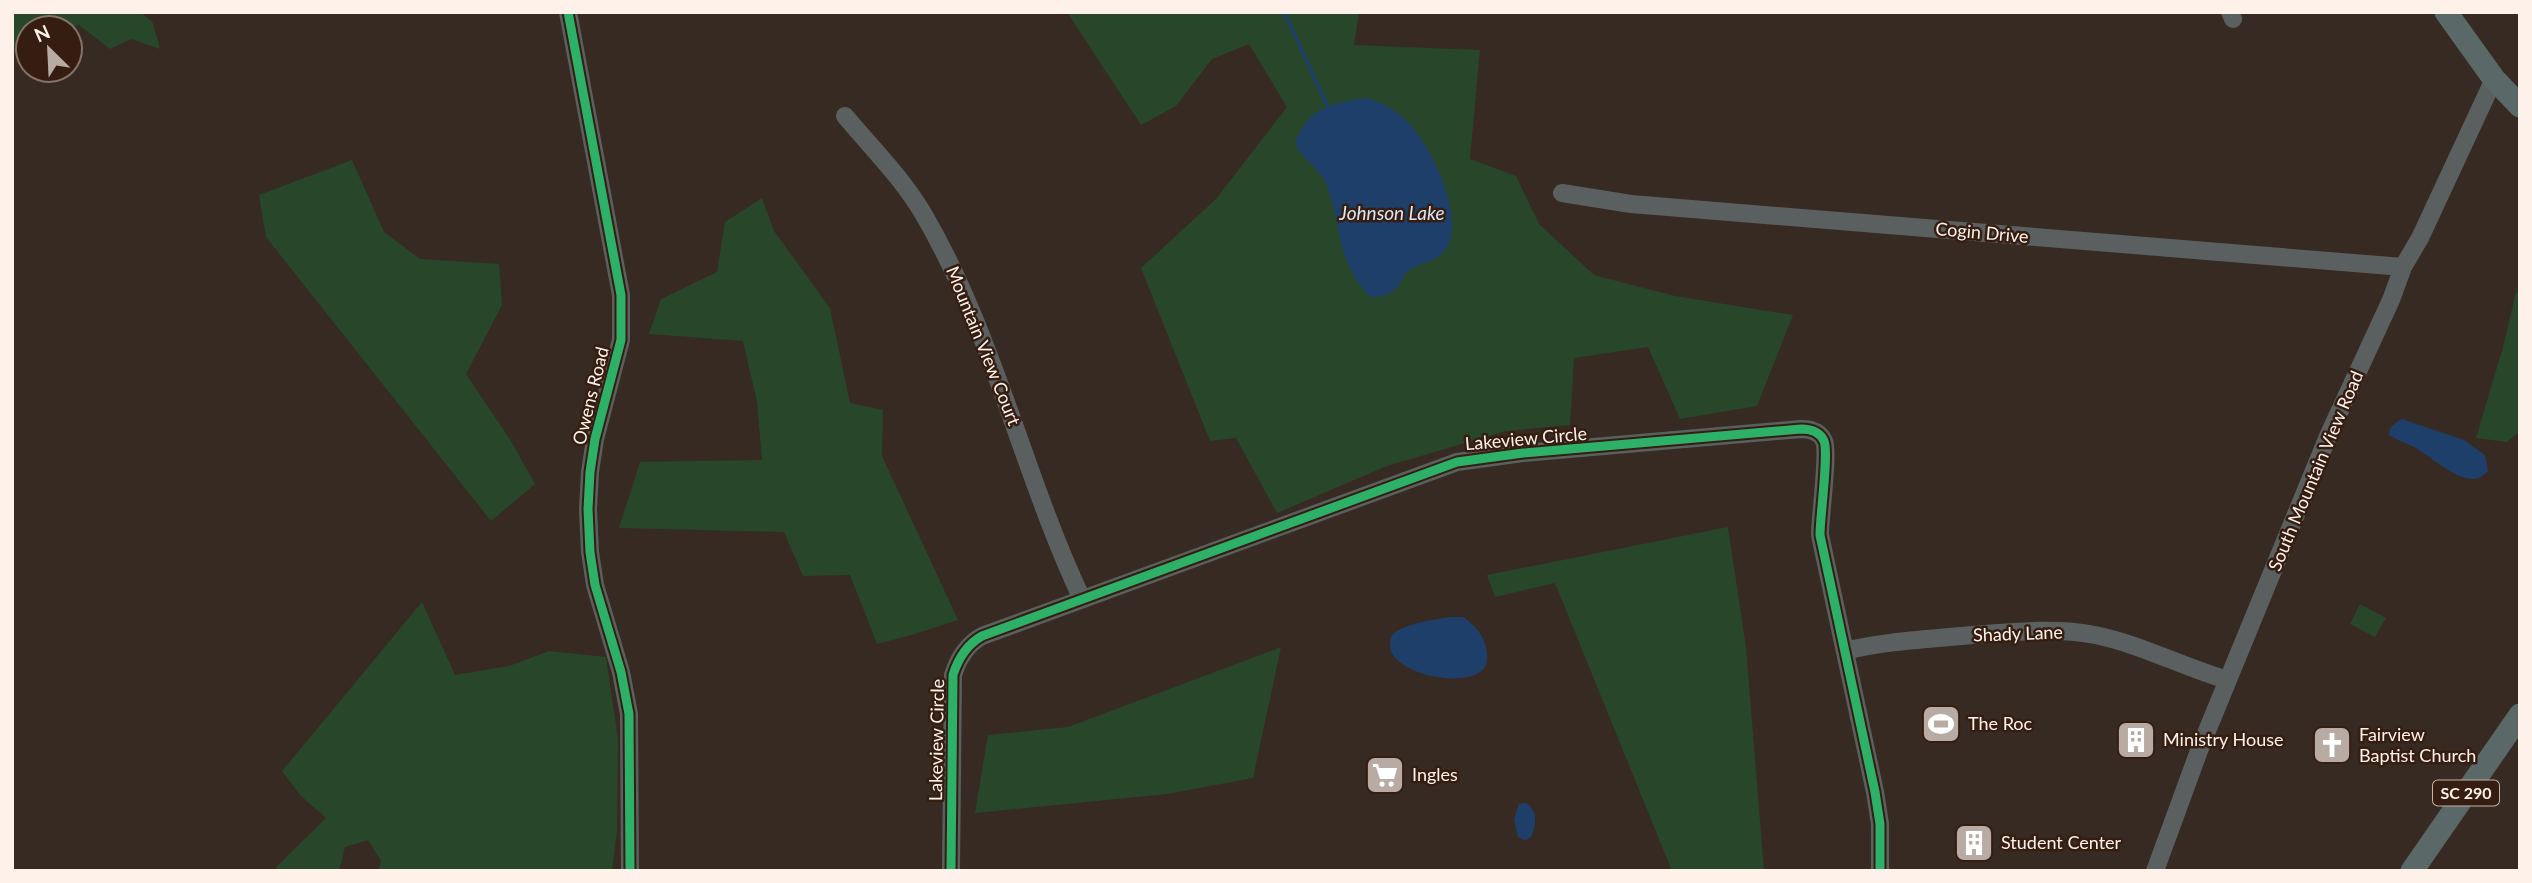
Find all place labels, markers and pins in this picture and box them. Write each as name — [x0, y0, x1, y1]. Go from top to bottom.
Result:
sports icon: The Roc — [1920, 703, 1962, 745]
place label: The Roc — [1968, 712, 2033, 734]
building icon: Ministry House — [2115, 719, 2157, 761]
place label: Fairview Baptist Church — [2359, 723, 2476, 766]
church icon: Fairview Baptist Church — [2311, 724, 2353, 766]
place label: Ministry House — [2163, 728, 2284, 750]
supermarket icon: Ingles — [1364, 754, 1406, 796]
place label: Ingles — [1412, 763, 1458, 785]
building icon: Student Center — [1953, 822, 1995, 864]
place label: Student Center — [2001, 831, 2122, 853]

